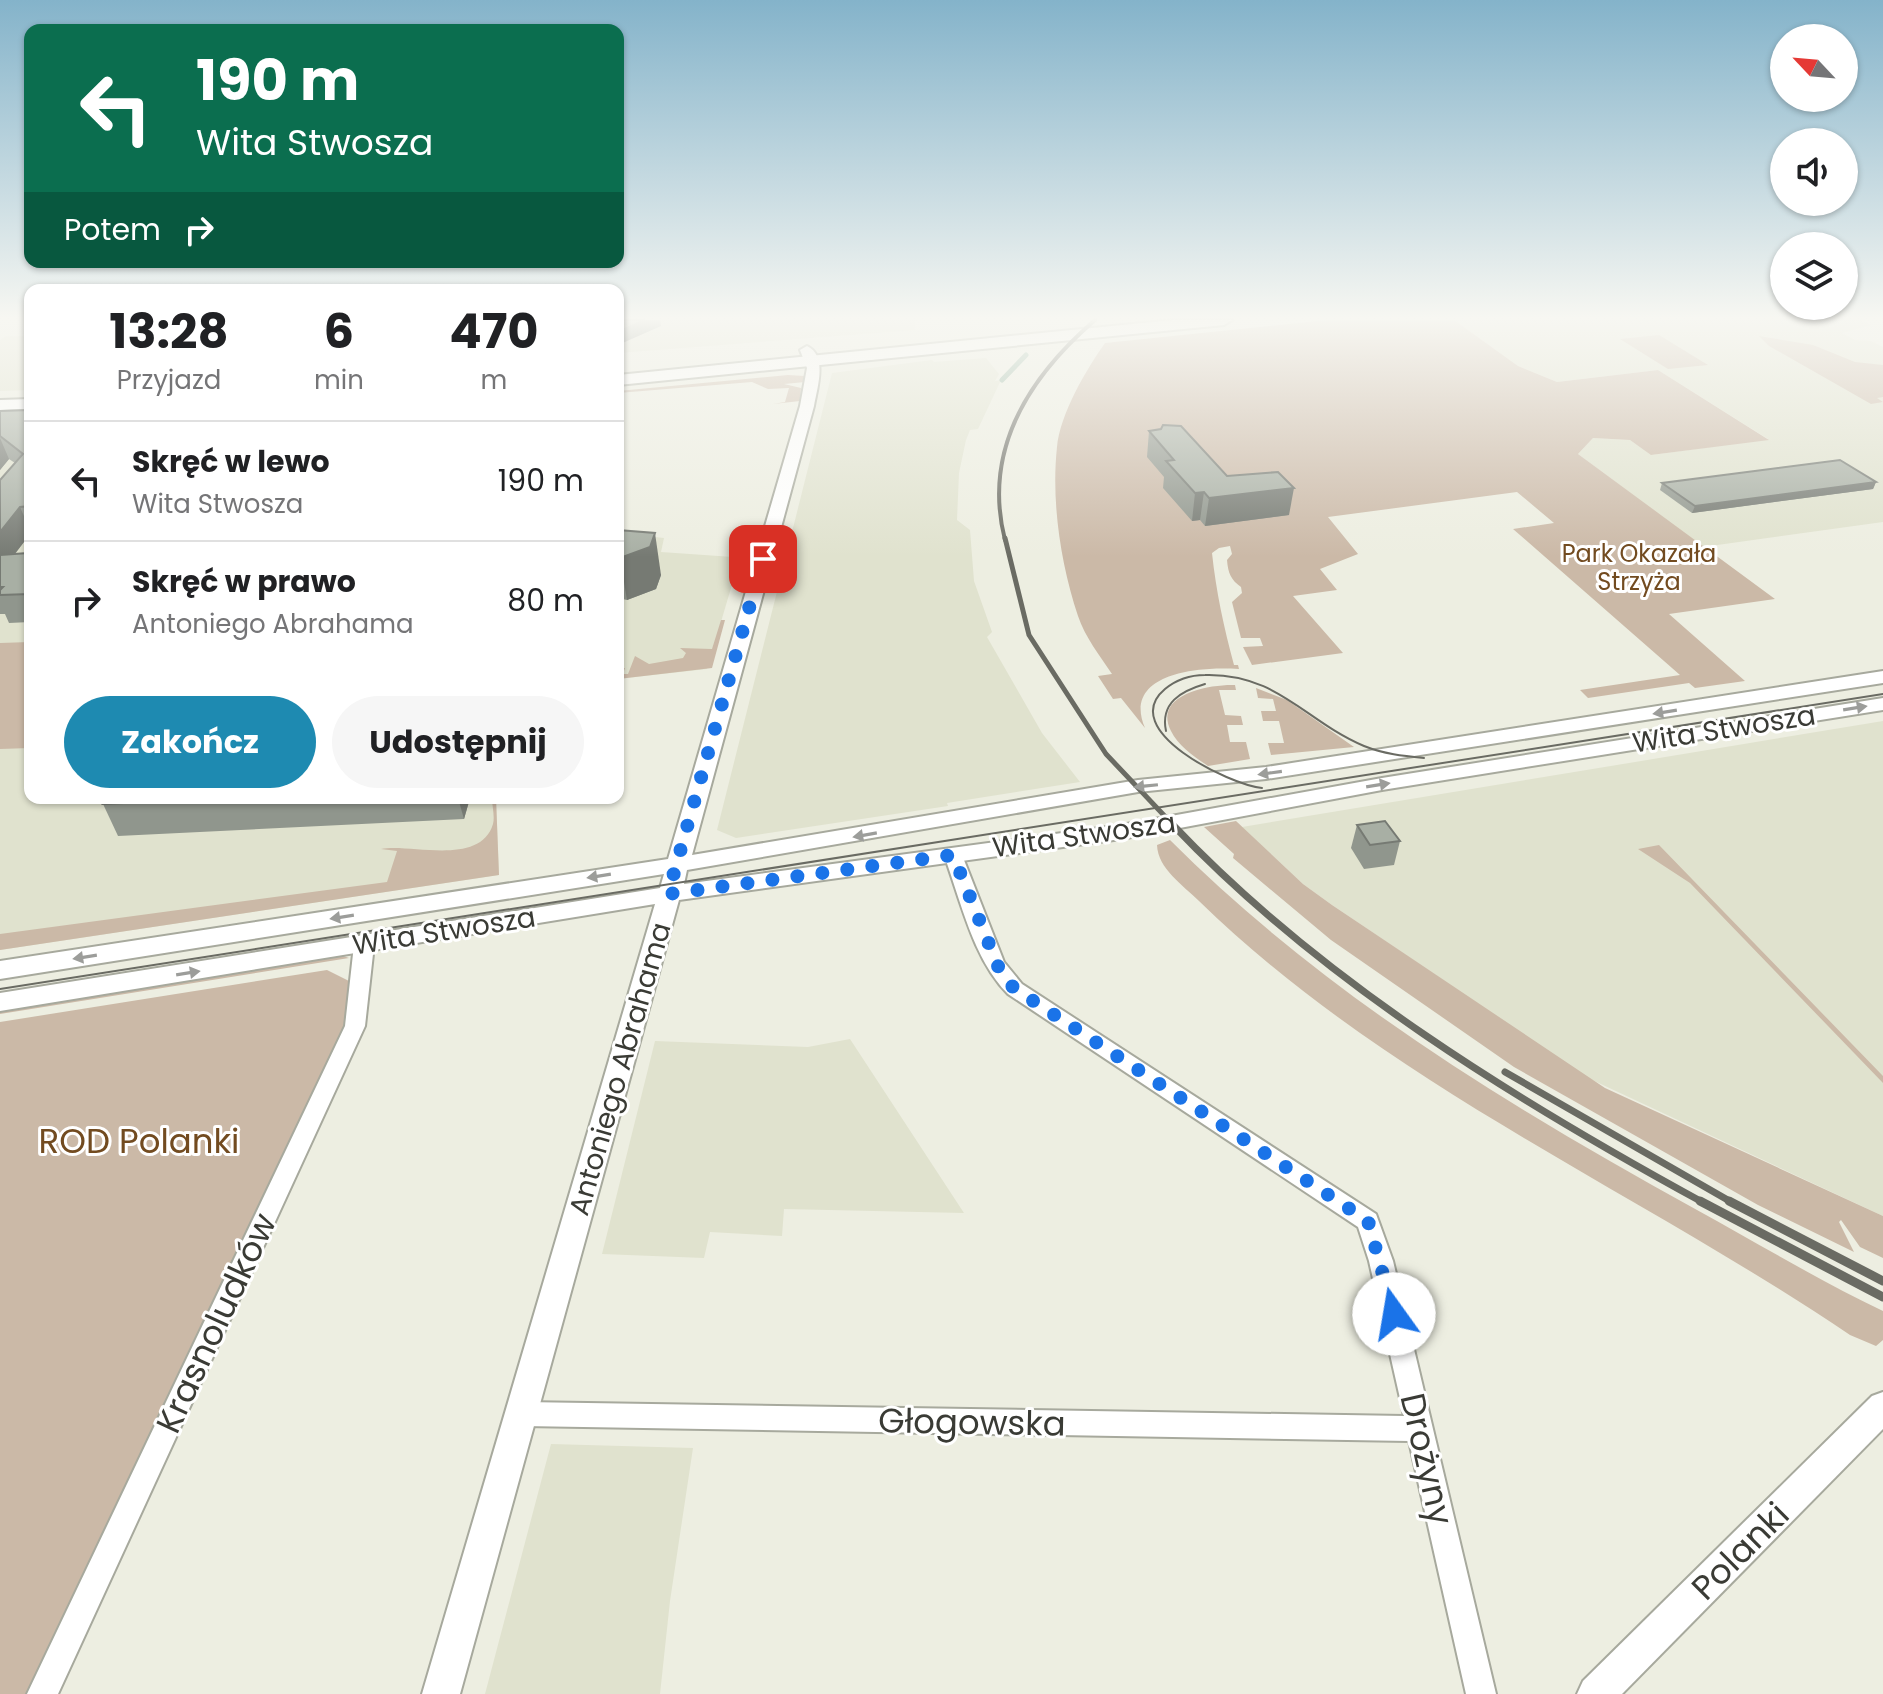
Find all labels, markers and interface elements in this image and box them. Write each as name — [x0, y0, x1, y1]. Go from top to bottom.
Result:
north arrow — [1770, 24, 1858, 112]
map controls — [1770, 24, 1858, 320]
text: 190 m — [196, 41, 359, 120]
icon: left — [64, 56, 168, 160]
text: Wita Stwosza — [196, 117, 433, 168]
button: sound — [1770, 128, 1858, 216]
text: Potem — [64, 208, 161, 251]
icon: right — [177, 208, 221, 252]
button: layers — [1770, 232, 1858, 320]
text: 13:28 — [109, 298, 229, 365]
text: 6 — [324, 298, 354, 365]
text: 470 — [449, 298, 539, 365]
text: Przyjazd — [117, 362, 221, 398]
text: min — [314, 362, 364, 398]
text: m — [480, 362, 507, 398]
text: Skręć w lewo — [132, 440, 330, 483]
icon: left — [64, 459, 108, 503]
text: 190 m — [498, 459, 584, 502]
text: Wita Stwosza — [132, 486, 303, 522]
pin — [729, 525, 797, 593]
icon: arrive — [741, 537, 785, 581]
park label: Park Okazała Strzyża — [1562, 537, 1716, 598]
text: Skręć w prawo — [132, 560, 356, 603]
icon: right — [64, 579, 108, 623]
text: 80 m — [507, 579, 584, 622]
text: Antoniego Abrahama — [132, 606, 414, 642]
street label: Wita Stwosza — [1630, 695, 1818, 763]
button: Zakończ — [64, 696, 316, 788]
button: Udostępnij — [332, 696, 584, 788]
one-way arrow — [1843, 701, 1868, 714]
one-way arrow — [1652, 706, 1677, 718]
one-way arrow — [1257, 767, 1282, 780]
one-way arrow — [1365, 778, 1390, 790]
one-way arrow — [1133, 779, 1158, 792]
street label: Wita Stwosza — [990, 803, 1178, 867]
one-way arrow — [852, 829, 877, 841]
one-way arrow — [586, 870, 611, 883]
street label: Wita Stwosza — [350, 897, 538, 965]
one-way arrow — [329, 911, 354, 923]
street label: Antoniego Abrahama — [559, 918, 681, 1220]
one-way arrow — [72, 951, 97, 964]
one-way arrow — [175, 966, 200, 979]
park label: ROD Polanki — [39, 1117, 239, 1165]
street label: Krasnoludków — [144, 1205, 288, 1441]
position arrow — [1352, 1272, 1436, 1356]
street label: Drożyny — [1389, 1388, 1465, 1530]
street label: Głogowska — [878, 1396, 1066, 1448]
street label: Polanki — [1680, 1491, 1800, 1611]

